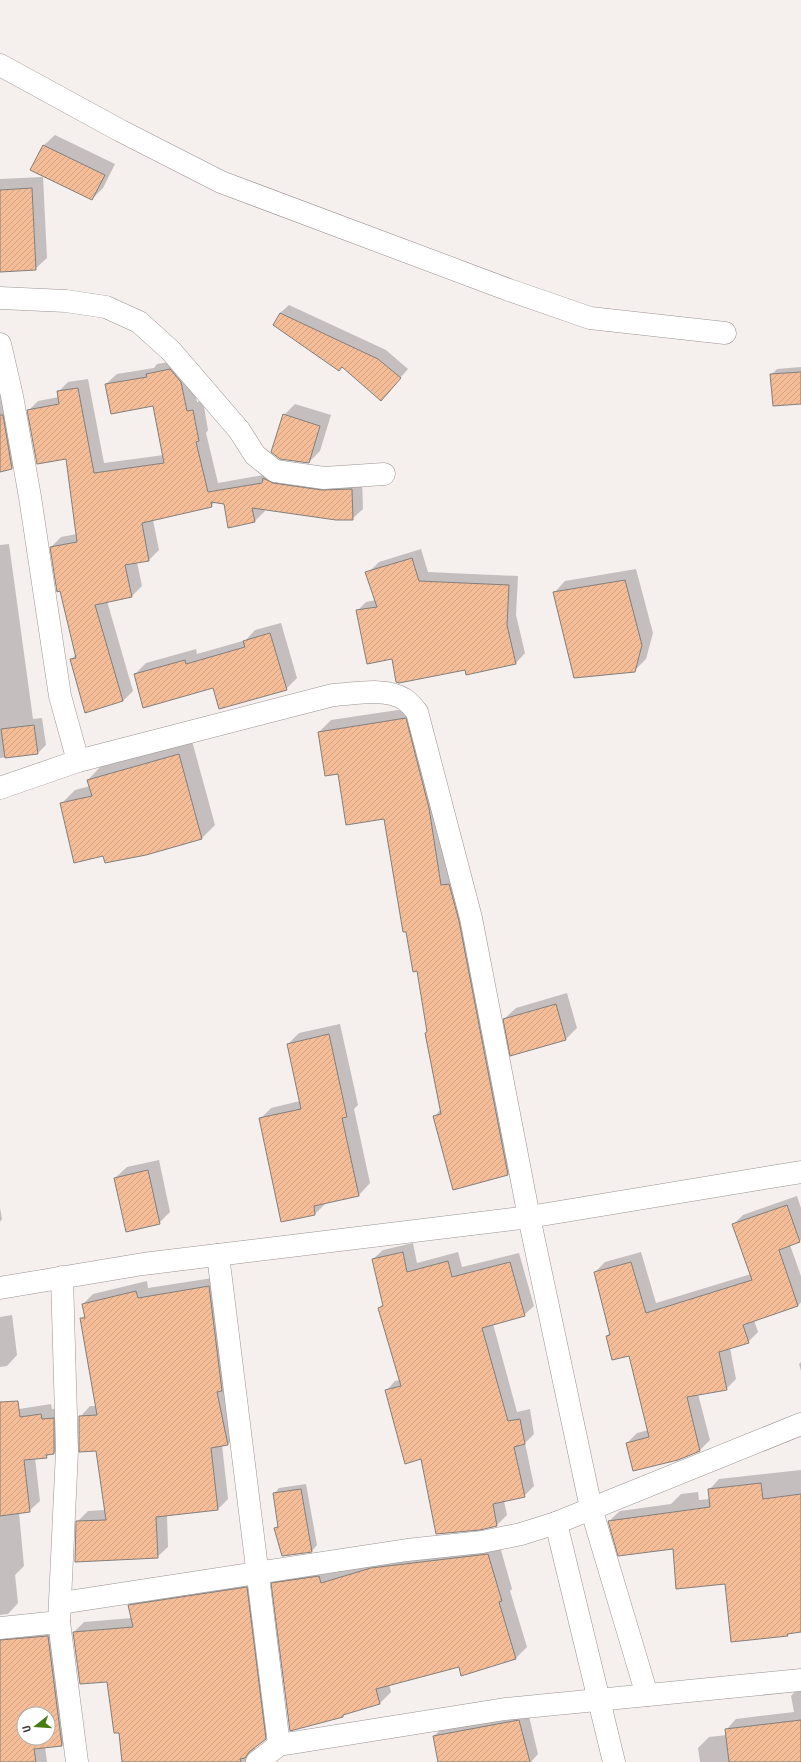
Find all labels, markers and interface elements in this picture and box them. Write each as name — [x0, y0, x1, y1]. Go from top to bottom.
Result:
north arrow — [16, 1706, 56, 1746]
text: U — [20, 1724, 34, 1734]

